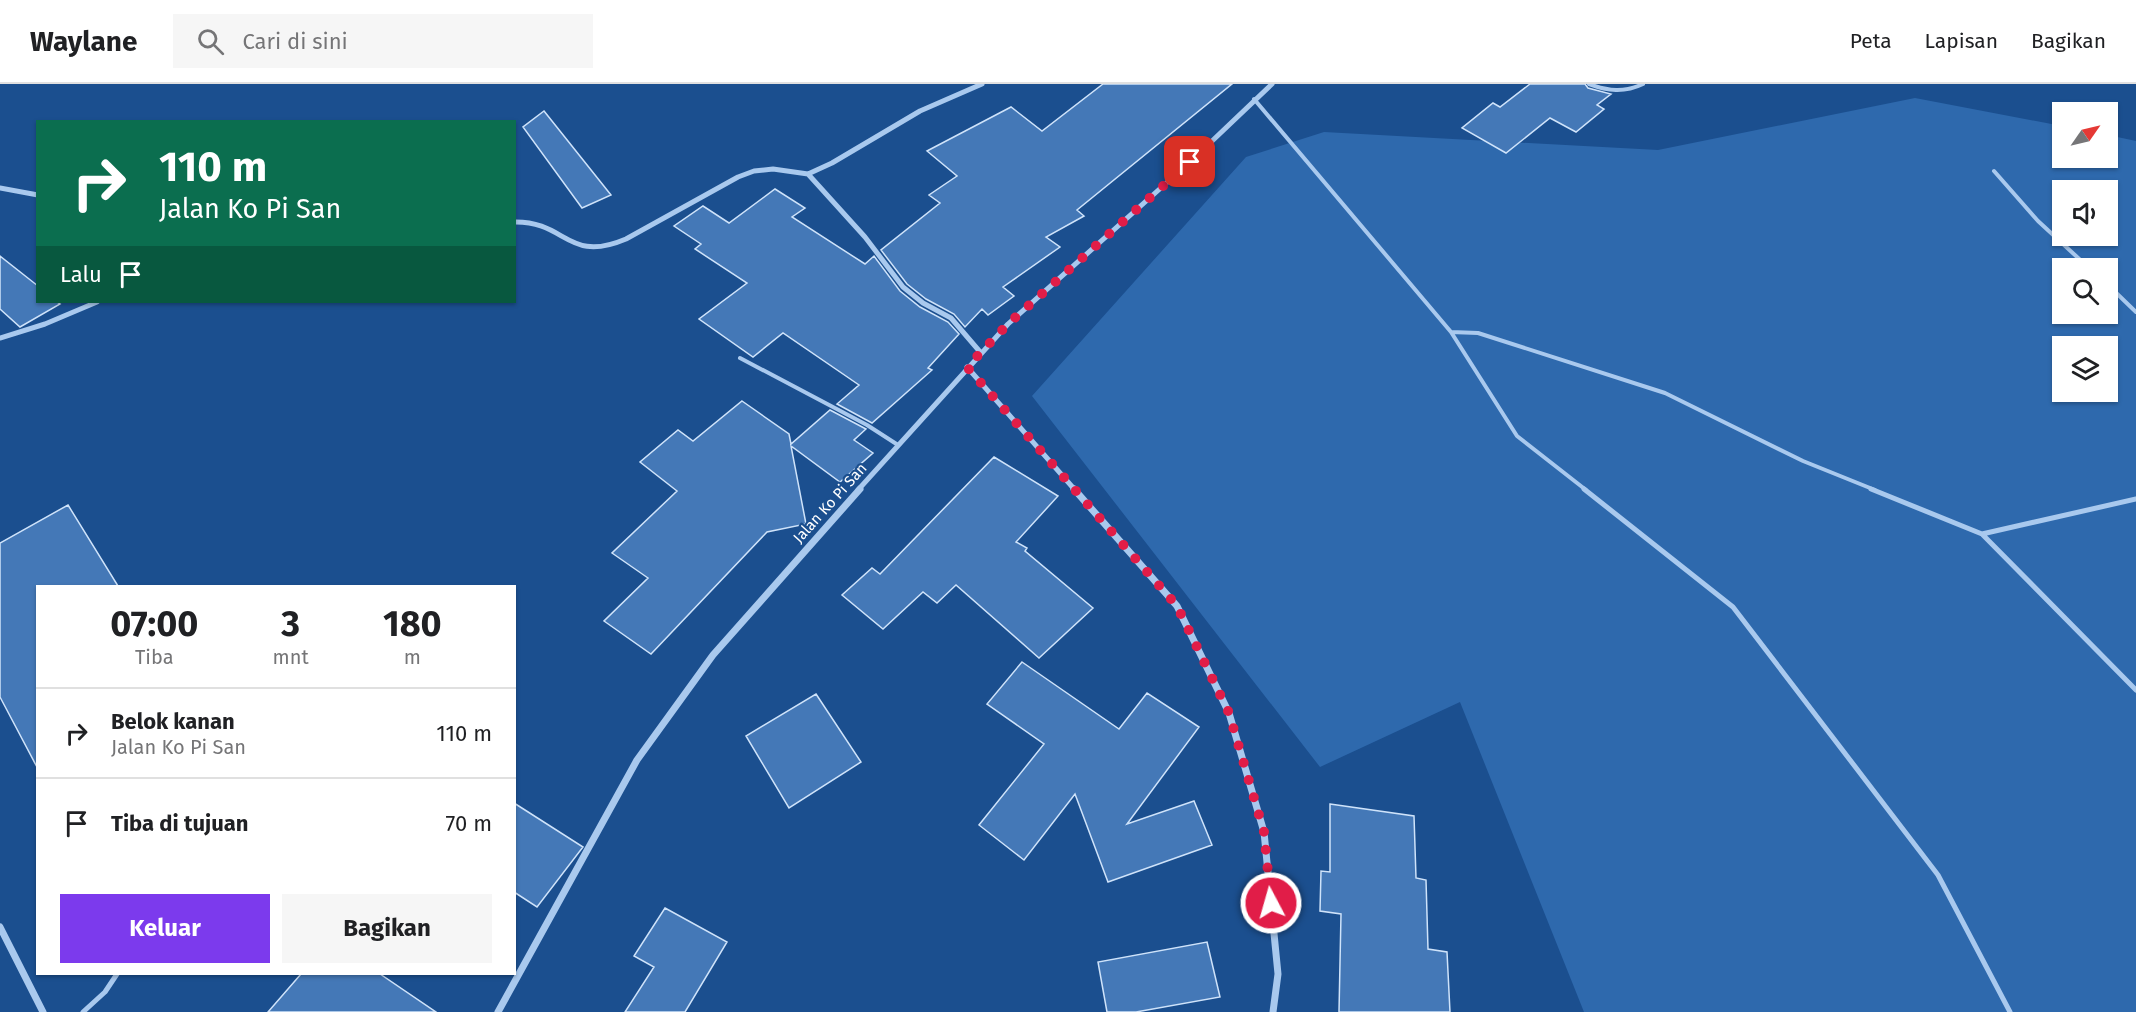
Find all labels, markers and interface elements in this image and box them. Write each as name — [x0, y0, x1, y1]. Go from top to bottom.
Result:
search box — [173, 14, 593, 68]
text: Waylane — [30, 25, 137, 58]
icon: search — [194, 25, 227, 58]
text: Cari di sini — [242, 28, 348, 55]
text: Peta — [1850, 28, 1892, 54]
text: Lapisan — [1925, 28, 1998, 54]
text: Bagikan — [2031, 28, 2106, 54]
north arrow — [2052, 102, 2118, 168]
map controls — [2052, 102, 2118, 402]
pin — [1164, 136, 1215, 187]
text: 110 m — [159, 142, 267, 192]
icon: right — [60, 144, 138, 222]
icon: arrive — [1173, 145, 1206, 178]
button: sound — [2052, 180, 2118, 246]
text: Jalan Ko Pi San — [159, 193, 341, 225]
icon: arrive — [114, 258, 147, 291]
button: search — [2052, 258, 2118, 324]
text: Lalu — [60, 261, 102, 288]
button: layers — [2052, 336, 2118, 402]
street label: Jalan Ko Pi San — [789, 459, 871, 547]
text: 07:00 — [110, 602, 198, 646]
text: 3 — [281, 602, 300, 646]
text: 180 — [383, 602, 442, 646]
text: Tiba — [135, 645, 174, 669]
text: mnt — [273, 645, 309, 669]
text: m — [404, 645, 421, 669]
text: Belok kanan — [111, 708, 235, 735]
icon: right — [60, 717, 93, 750]
text: 110 m — [436, 720, 492, 747]
text: Jalan Ko Pi San — [111, 735, 246, 759]
icon: arrive — [60, 807, 93, 840]
text: Tiba di tujuan — [111, 810, 248, 837]
text: 70 m — [446, 810, 492, 837]
position arrow — [1239, 871, 1303, 935]
button: Keluar — [60, 894, 270, 963]
button: Bagikan — [282, 894, 492, 963]

